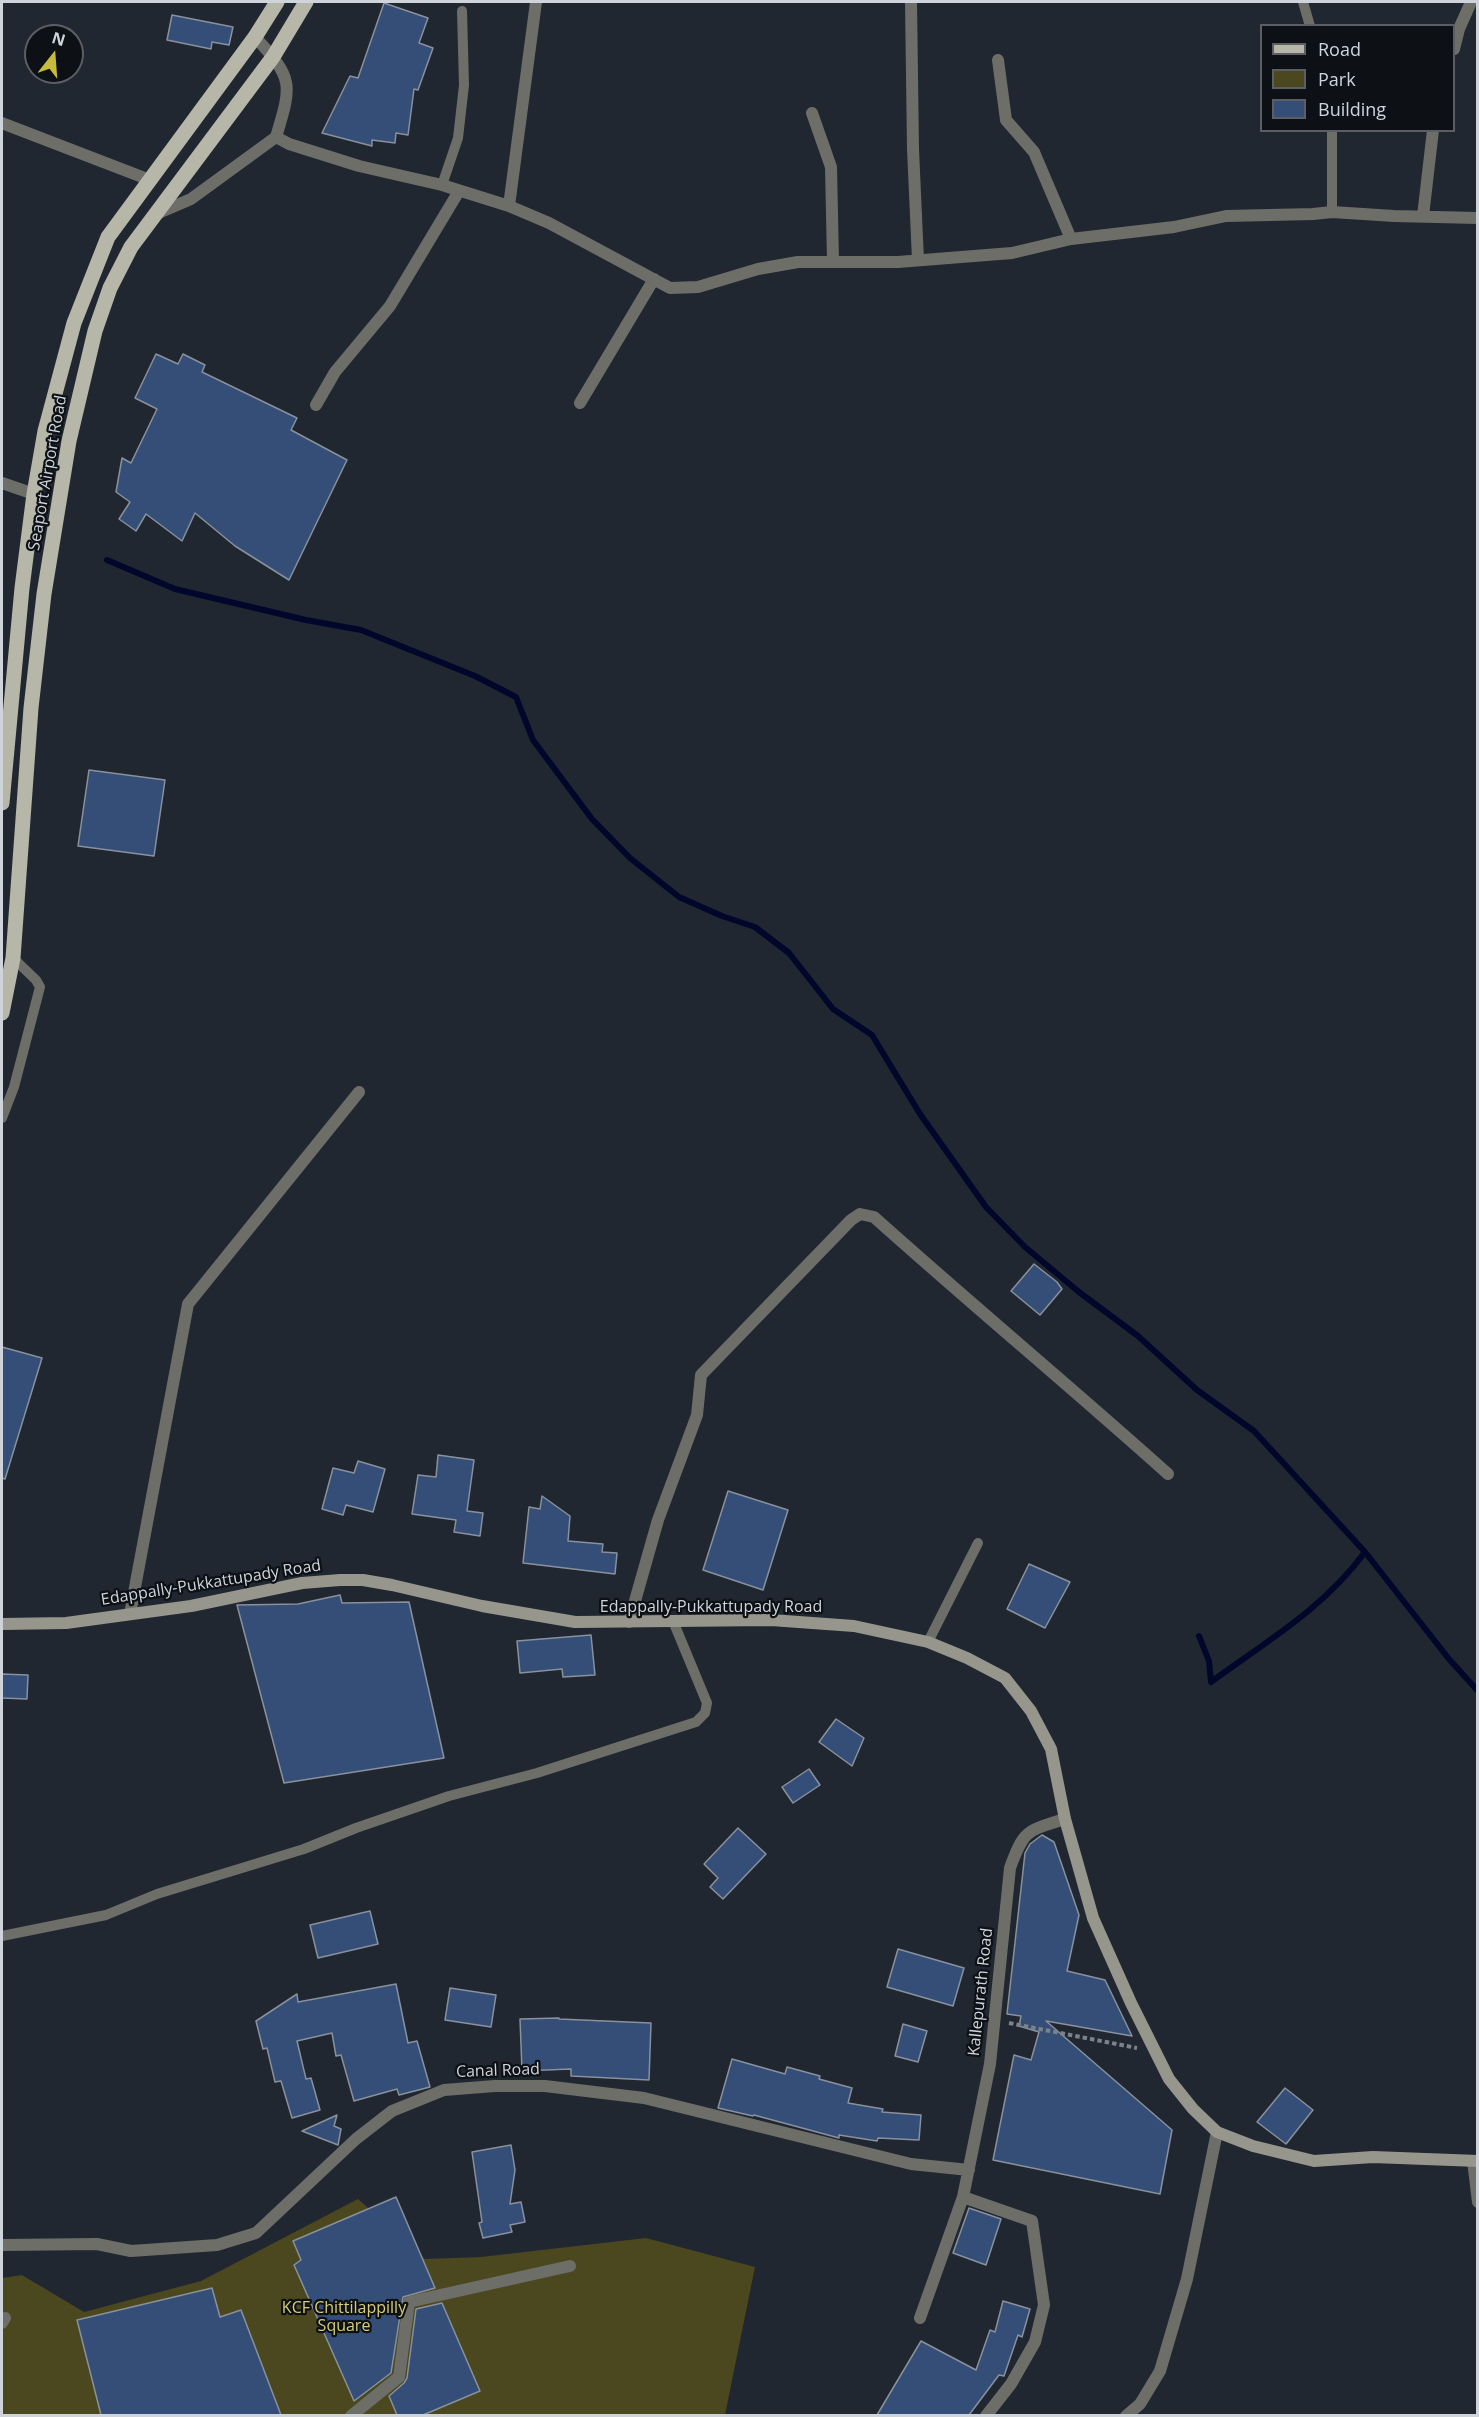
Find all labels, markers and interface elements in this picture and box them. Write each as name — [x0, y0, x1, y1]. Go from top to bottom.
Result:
north arrow — [24, 24, 84, 84]
legend — [1260, 24, 1455, 132]
text: N — [49, 26, 68, 51]
text: Road — [1318, 37, 1361, 61]
text: Park — [1318, 67, 1356, 91]
text: Building — [1318, 97, 1386, 121]
street label: Seaport Airport Road — [25, 394, 71, 552]
street label: Edappally-Pukkattupady Road — [100, 1556, 322, 1610]
street label: Edappally-Pukkattupady Road — [600, 1597, 822, 1617]
street label: Kallepurath Road — [965, 1927, 997, 2057]
street label: Canal Road — [456, 2060, 540, 2082]
park label: KCF Chittilappilly Square — [282, 2298, 406, 2336]

